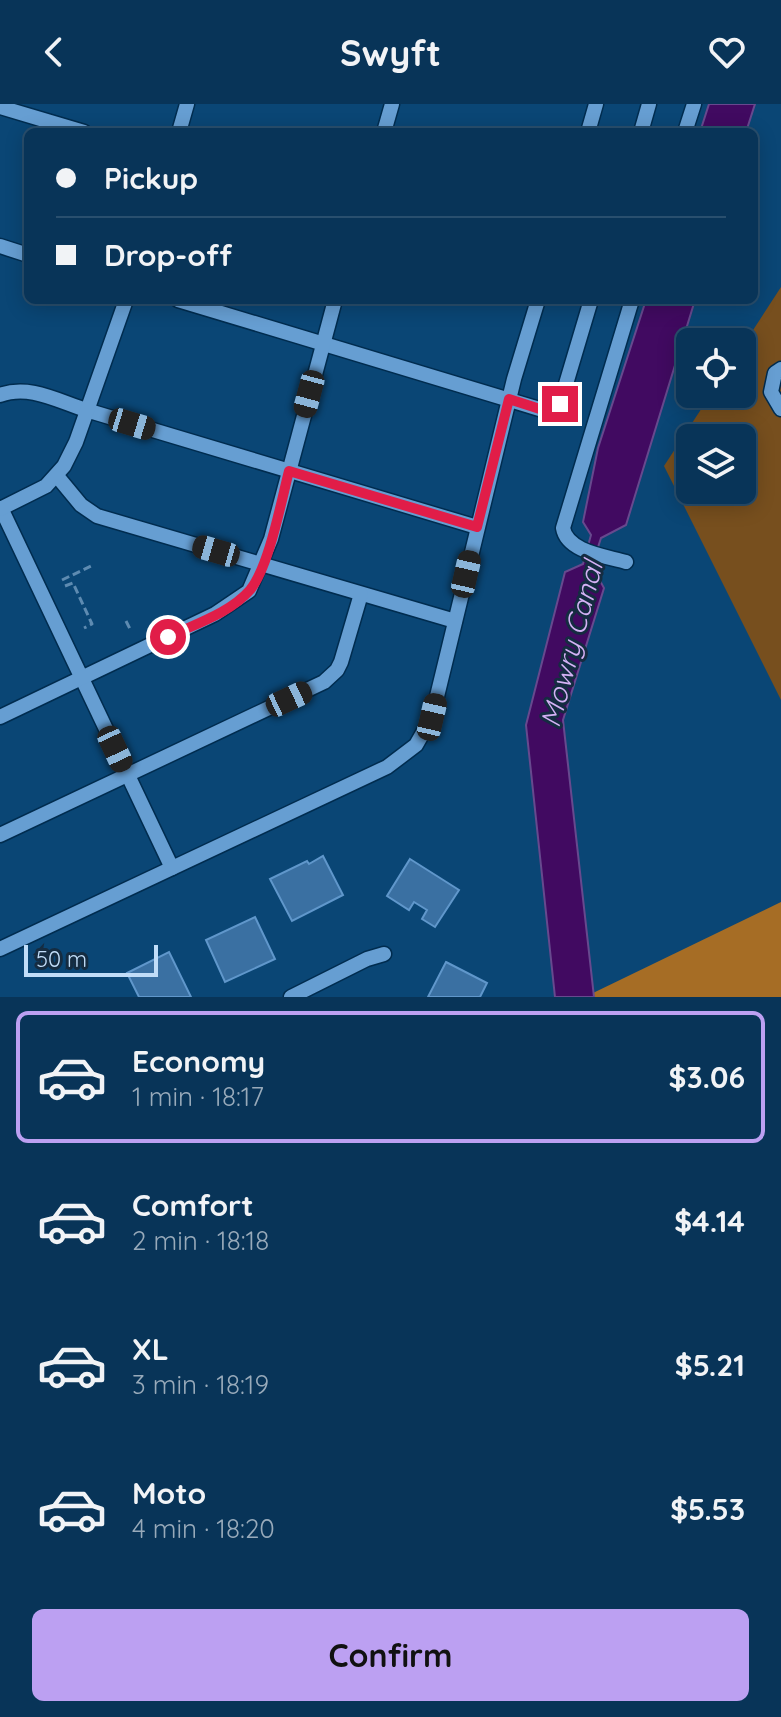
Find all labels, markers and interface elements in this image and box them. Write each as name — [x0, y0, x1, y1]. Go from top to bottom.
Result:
icon: back — [32, 30, 76, 74]
text: Swyft — [340, 30, 441, 75]
icon: heart — [705, 30, 749, 74]
text: Pickup — [104, 159, 198, 197]
text: Drop-off — [104, 236, 232, 274]
map controls — [676, 328, 756, 504]
button: locate — [676, 328, 756, 408]
car — [291, 368, 327, 420]
route end — [542, 386, 578, 422]
car — [106, 406, 158, 442]
button: layers — [676, 424, 756, 504]
car — [190, 533, 242, 569]
car — [449, 548, 483, 600]
water label: Mowry Canal — [532, 554, 611, 731]
route start — [150, 619, 186, 655]
car — [262, 678, 316, 720]
car — [415, 691, 449, 743]
car — [94, 722, 136, 776]
scale bar — [24, 941, 158, 977]
text: 50 m — [36, 945, 87, 973]
icon: car — [36, 1041, 108, 1113]
text: Economy — [132, 1042, 265, 1080]
text: $3.06 — [669, 1058, 745, 1096]
text: 1 min · 18:17 — [132, 1080, 264, 1113]
icon: car — [36, 1185, 108, 1257]
text: Comfort — [132, 1186, 253, 1224]
text: $4.14 — [674, 1202, 745, 1240]
text: 2 min · 18:18 — [132, 1224, 269, 1257]
icon: car — [36, 1329, 108, 1401]
text: XL — [132, 1330, 169, 1368]
text: $5.21 — [675, 1346, 745, 1384]
text: 3 min · 18:19 — [132, 1368, 269, 1401]
icon: car — [36, 1473, 108, 1545]
text: Moto — [132, 1474, 206, 1512]
text: $5.53 — [670, 1490, 745, 1528]
text: 4 min · 18:20 — [132, 1512, 275, 1545]
button: Confirm — [32, 1609, 749, 1701]

